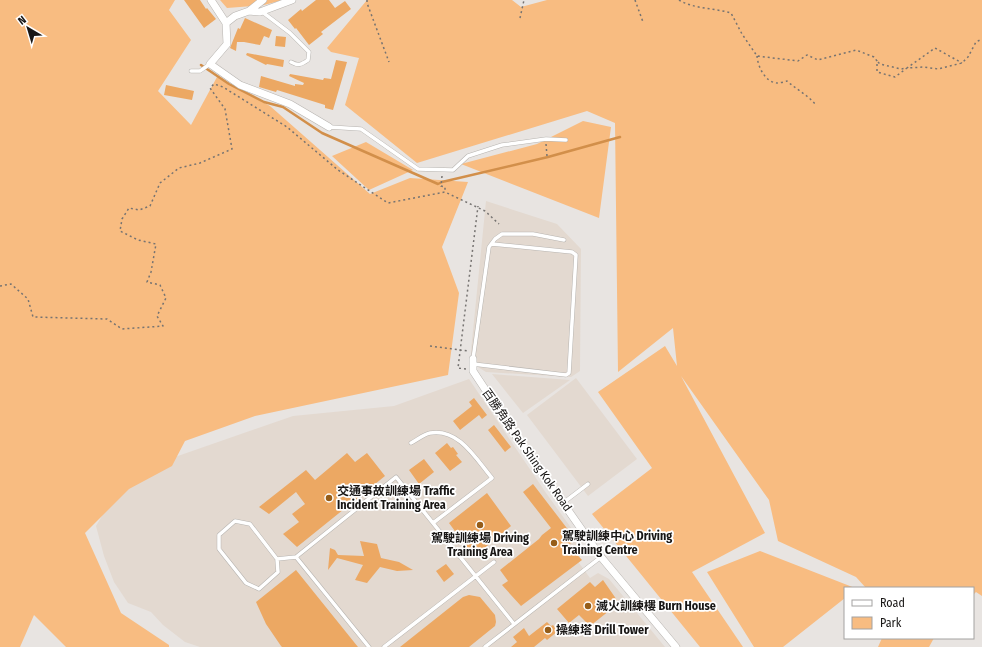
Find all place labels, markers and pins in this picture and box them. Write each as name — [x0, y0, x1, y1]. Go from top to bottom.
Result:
place label: 交通事故訓練場 Traffic Incident Training Area — [337, 484, 456, 512]
marker: 交通事故訓練場 Traffic Incident Training Area — [324, 493, 334, 503]
marker: 駕駛訓練場 Driving Training Area — [475, 520, 485, 530]
place label: 駕駛訓練中心 Driving Training Centre — [562, 529, 672, 557]
place label: 駕駛訓練場 Driving Training Area — [431, 531, 529, 559]
marker: 駕駛訓練中心 Driving Training Centre — [549, 538, 559, 548]
place label: 滅火訓練樓 Burn House — [596, 599, 716, 613]
marker: 滅火訓練樓 Burn House — [583, 601, 593, 611]
place label: 操練塔 Drill Tower — [556, 623, 649, 637]
marker: 操練塔 Drill Tower — [543, 625, 553, 635]

